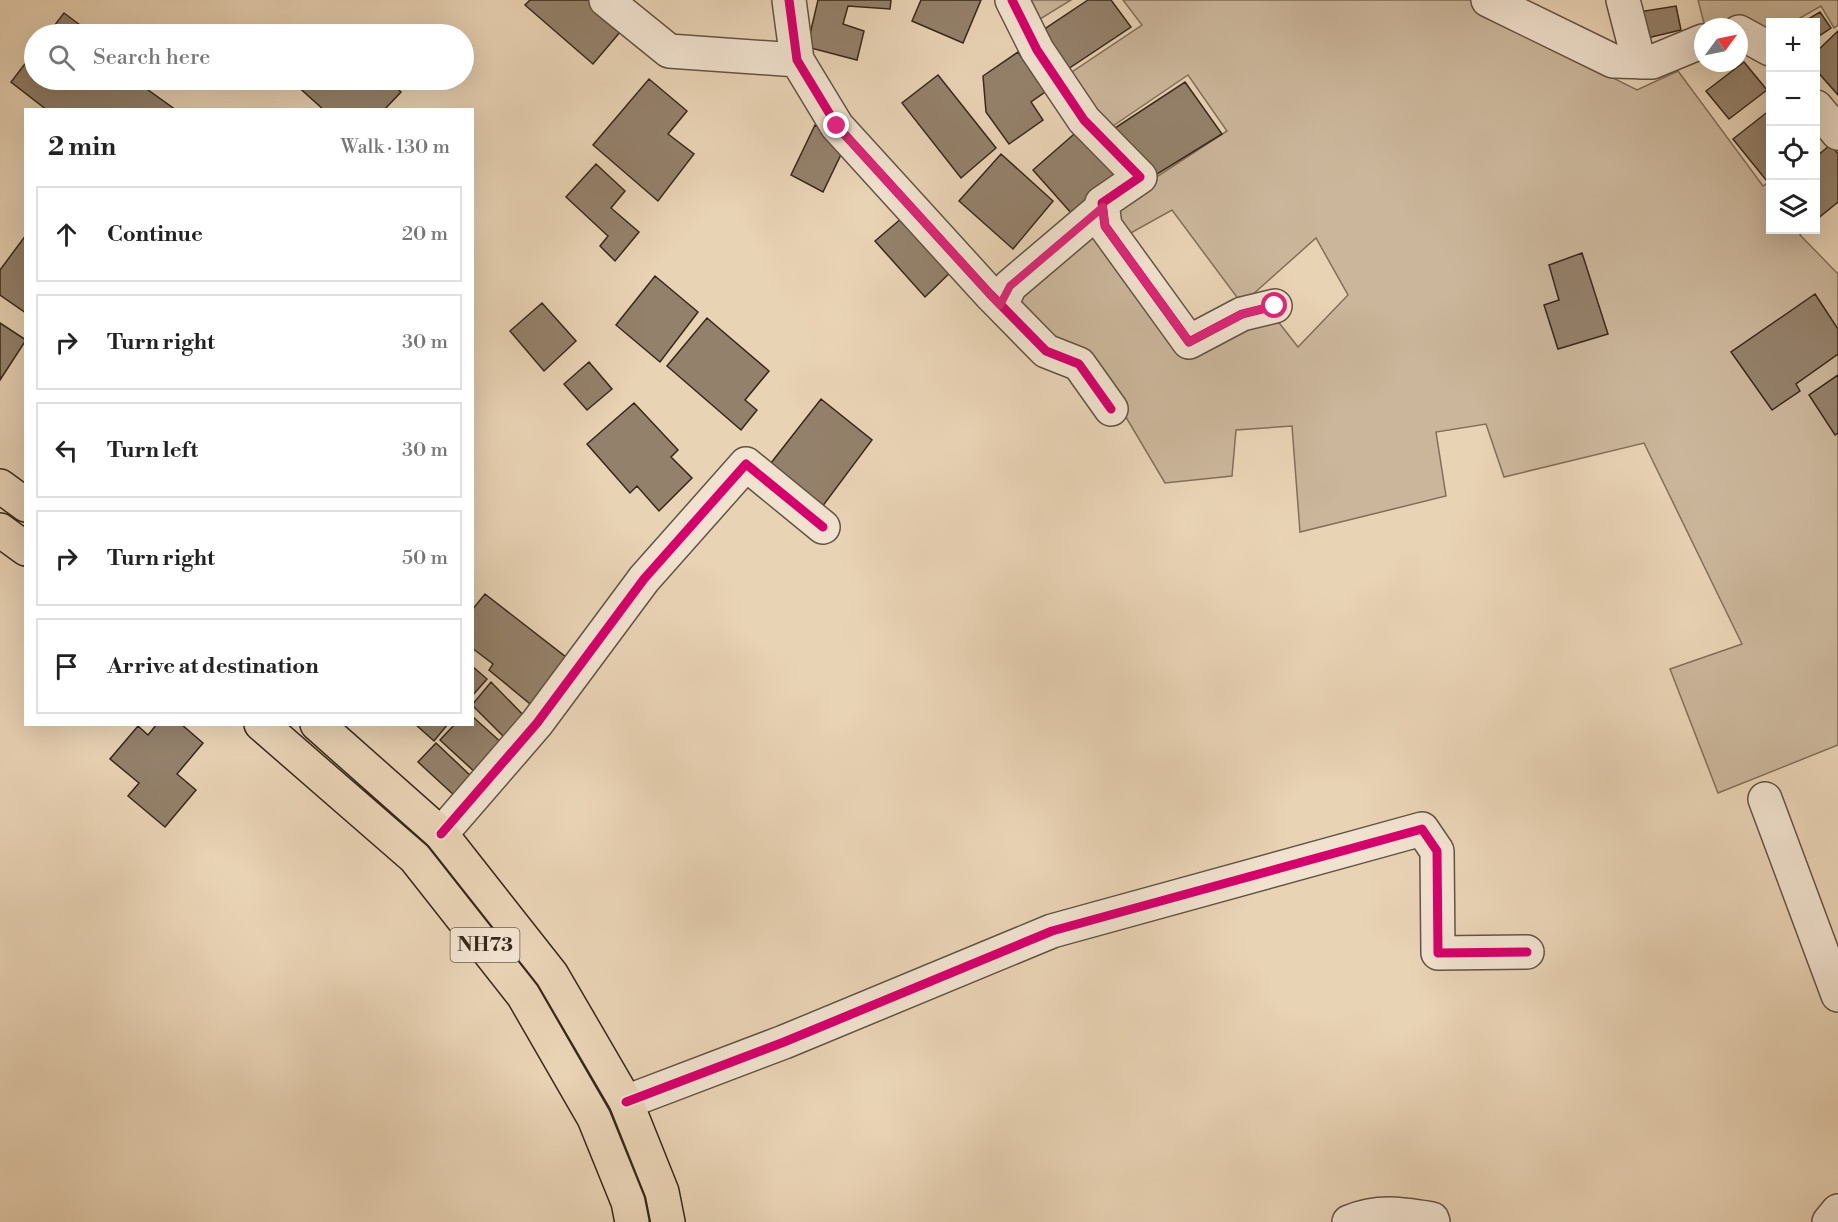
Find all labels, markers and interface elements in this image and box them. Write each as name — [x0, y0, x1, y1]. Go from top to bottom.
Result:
north arrow — [1694, 18, 1748, 72]
map controls — [1766, 18, 1820, 234]
button: + — [1766, 18, 1820, 72]
search box — [24, 24, 474, 90]
icon: search — [45, 41, 78, 74]
text: Search here — [93, 44, 210, 71]
button: − — [1766, 72, 1820, 126]
route end — [823, 112, 849, 138]
button: locate — [1766, 126, 1820, 180]
text: 2 min — [48, 131, 116, 163]
text: Walk · 130 m — [341, 135, 450, 160]
button: layers — [1766, 180, 1820, 234]
icon: ahead — [50, 218, 83, 251]
text: Continue — [107, 221, 203, 248]
text: 20 m — [402, 222, 448, 247]
route start — [1261, 292, 1287, 318]
icon: right — [50, 326, 83, 359]
text: Turn right — [107, 329, 215, 356]
text: 30 m — [402, 330, 448, 355]
icon: left — [50, 434, 83, 467]
text: Turn left — [107, 437, 198, 464]
text: 30 m — [402, 438, 448, 463]
icon: right — [50, 542, 83, 575]
text: Turn right — [107, 545, 215, 572]
text: 50 m — [402, 546, 448, 571]
icon: arrive — [50, 650, 83, 683]
text: Arrive at destination — [107, 653, 319, 680]
road number: NH73 — [450, 928, 520, 962]

